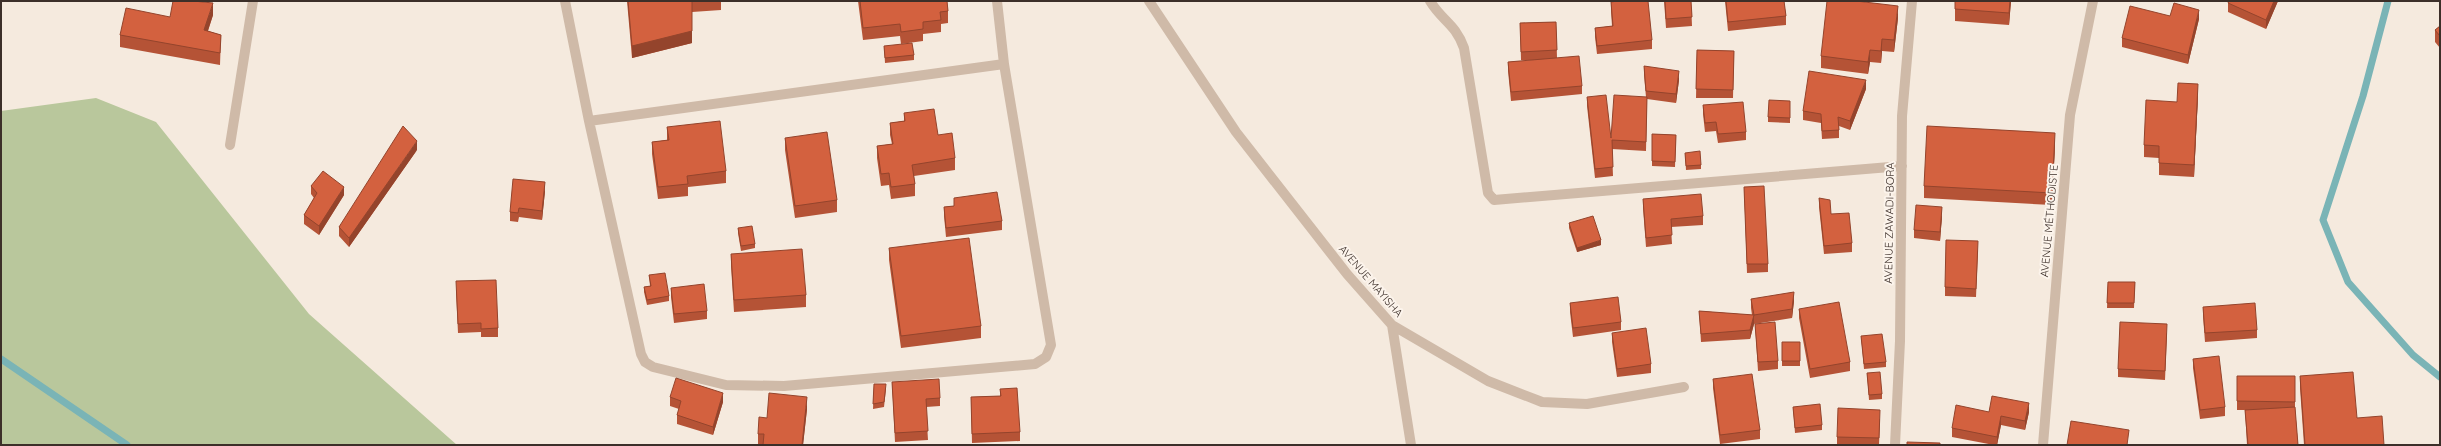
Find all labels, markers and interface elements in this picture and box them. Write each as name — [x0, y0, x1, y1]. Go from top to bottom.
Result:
street label: AVENUE ZAWADI-BORA — [1881, 162, 1897, 284]
street label: AVENUE MÉTHODISTE — [2037, 164, 2061, 278]
street label: AVENUE MAYISHA — [1336, 242, 1406, 320]

